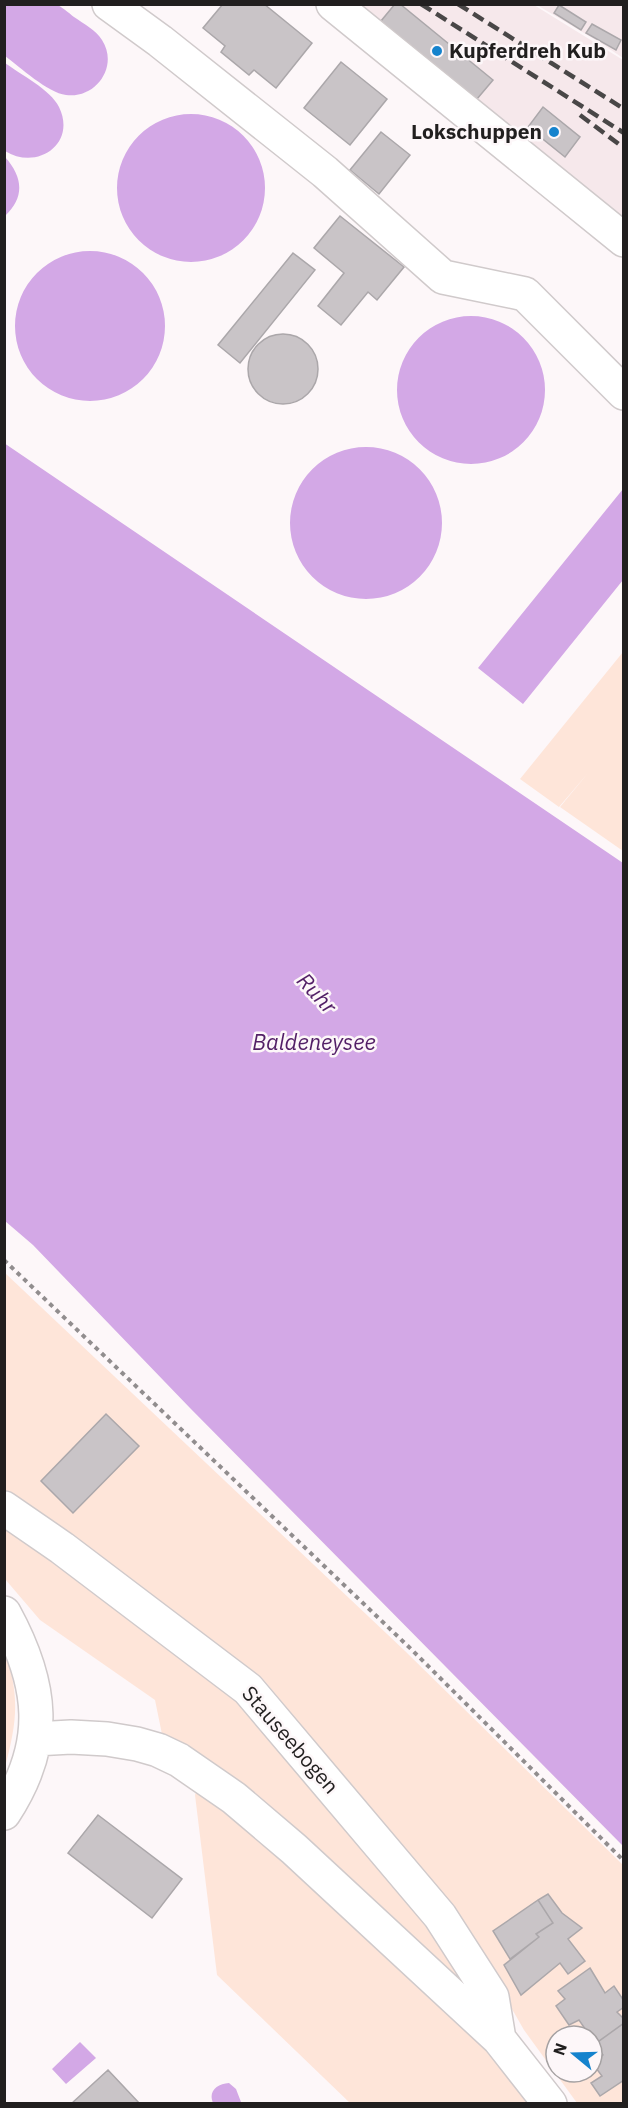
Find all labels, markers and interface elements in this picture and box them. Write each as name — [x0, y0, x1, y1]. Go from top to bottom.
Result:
place label: Kupferdreh Kub — [449, 36, 606, 64]
marker: Kupferdreh Kub — [430, 44, 444, 58]
place label: Lokschuppen — [411, 117, 542, 145]
marker: Lokschuppen — [547, 125, 561, 139]
water label: Ruhr — [291, 966, 344, 1020]
water label: Baldeneysee — [252, 1027, 376, 1056]
street label: Stauseebogen — [236, 1679, 345, 1799]
north arrow — [544, 2024, 604, 2084]
text: N — [548, 2040, 571, 2058]

